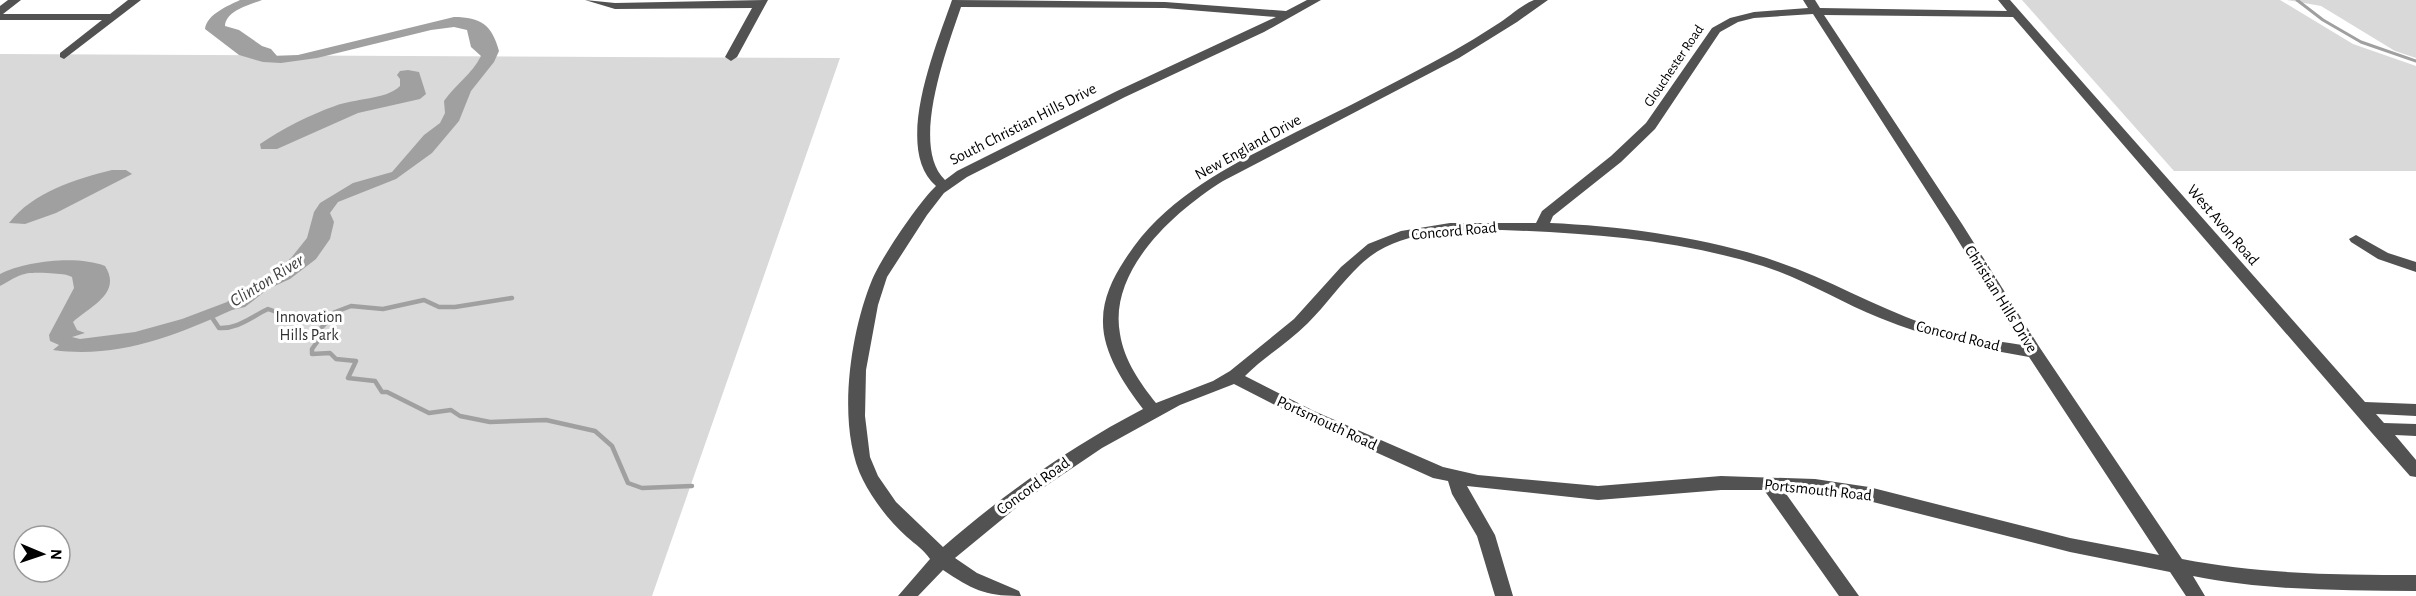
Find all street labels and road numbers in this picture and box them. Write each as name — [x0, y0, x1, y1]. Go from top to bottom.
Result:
street label: Glouchester Road — [1642, 23, 1706, 109]
street label: South Christian Hills Drive — [947, 80, 1099, 168]
street label: New England Drive — [1192, 111, 1304, 183]
street label: West Avon Road — [2184, 182, 2262, 268]
street label: Concord Road — [1411, 219, 1497, 243]
street label: Christian Hills Drive — [1962, 243, 2040, 355]
street label: Concord Road — [1914, 318, 2002, 354]
street label: Portsmouth Road — [1275, 393, 1379, 453]
street label: Concord Road — [994, 454, 1072, 518]
street label: Portsmouth Road — [1763, 476, 1873, 504]

